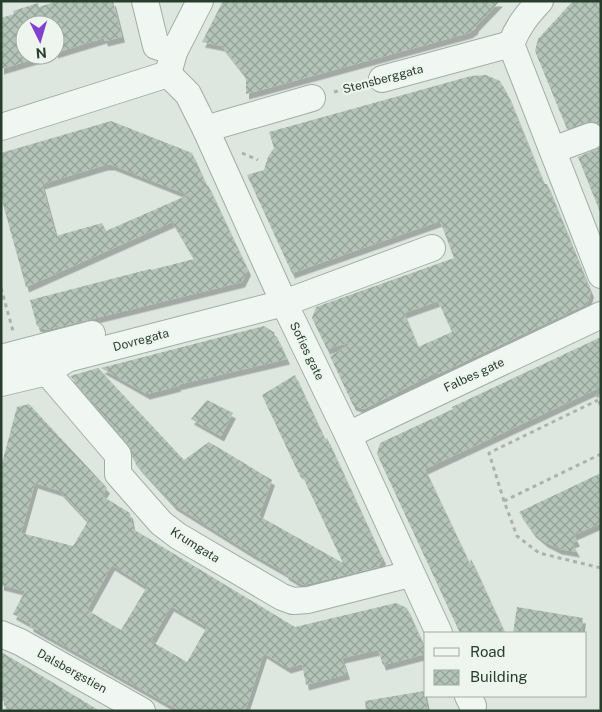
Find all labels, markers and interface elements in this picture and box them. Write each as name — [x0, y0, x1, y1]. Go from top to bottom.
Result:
north arrow — [15, 15, 65, 65]
text: N — [35, 45, 47, 61]
street label: Stensberggata — [341, 62, 425, 96]
street label: Sofies gate — [287, 320, 327, 383]
street label: Dovregata — [112, 326, 170, 354]
street label: Falbes gate — [442, 355, 507, 395]
street label: Krumgata — [168, 524, 222, 566]
legend — [424, 632, 587, 697]
text: Road — [470, 643, 506, 660]
street label: Dalsbergstien — [35, 646, 109, 696]
text: Building — [470, 668, 528, 685]

